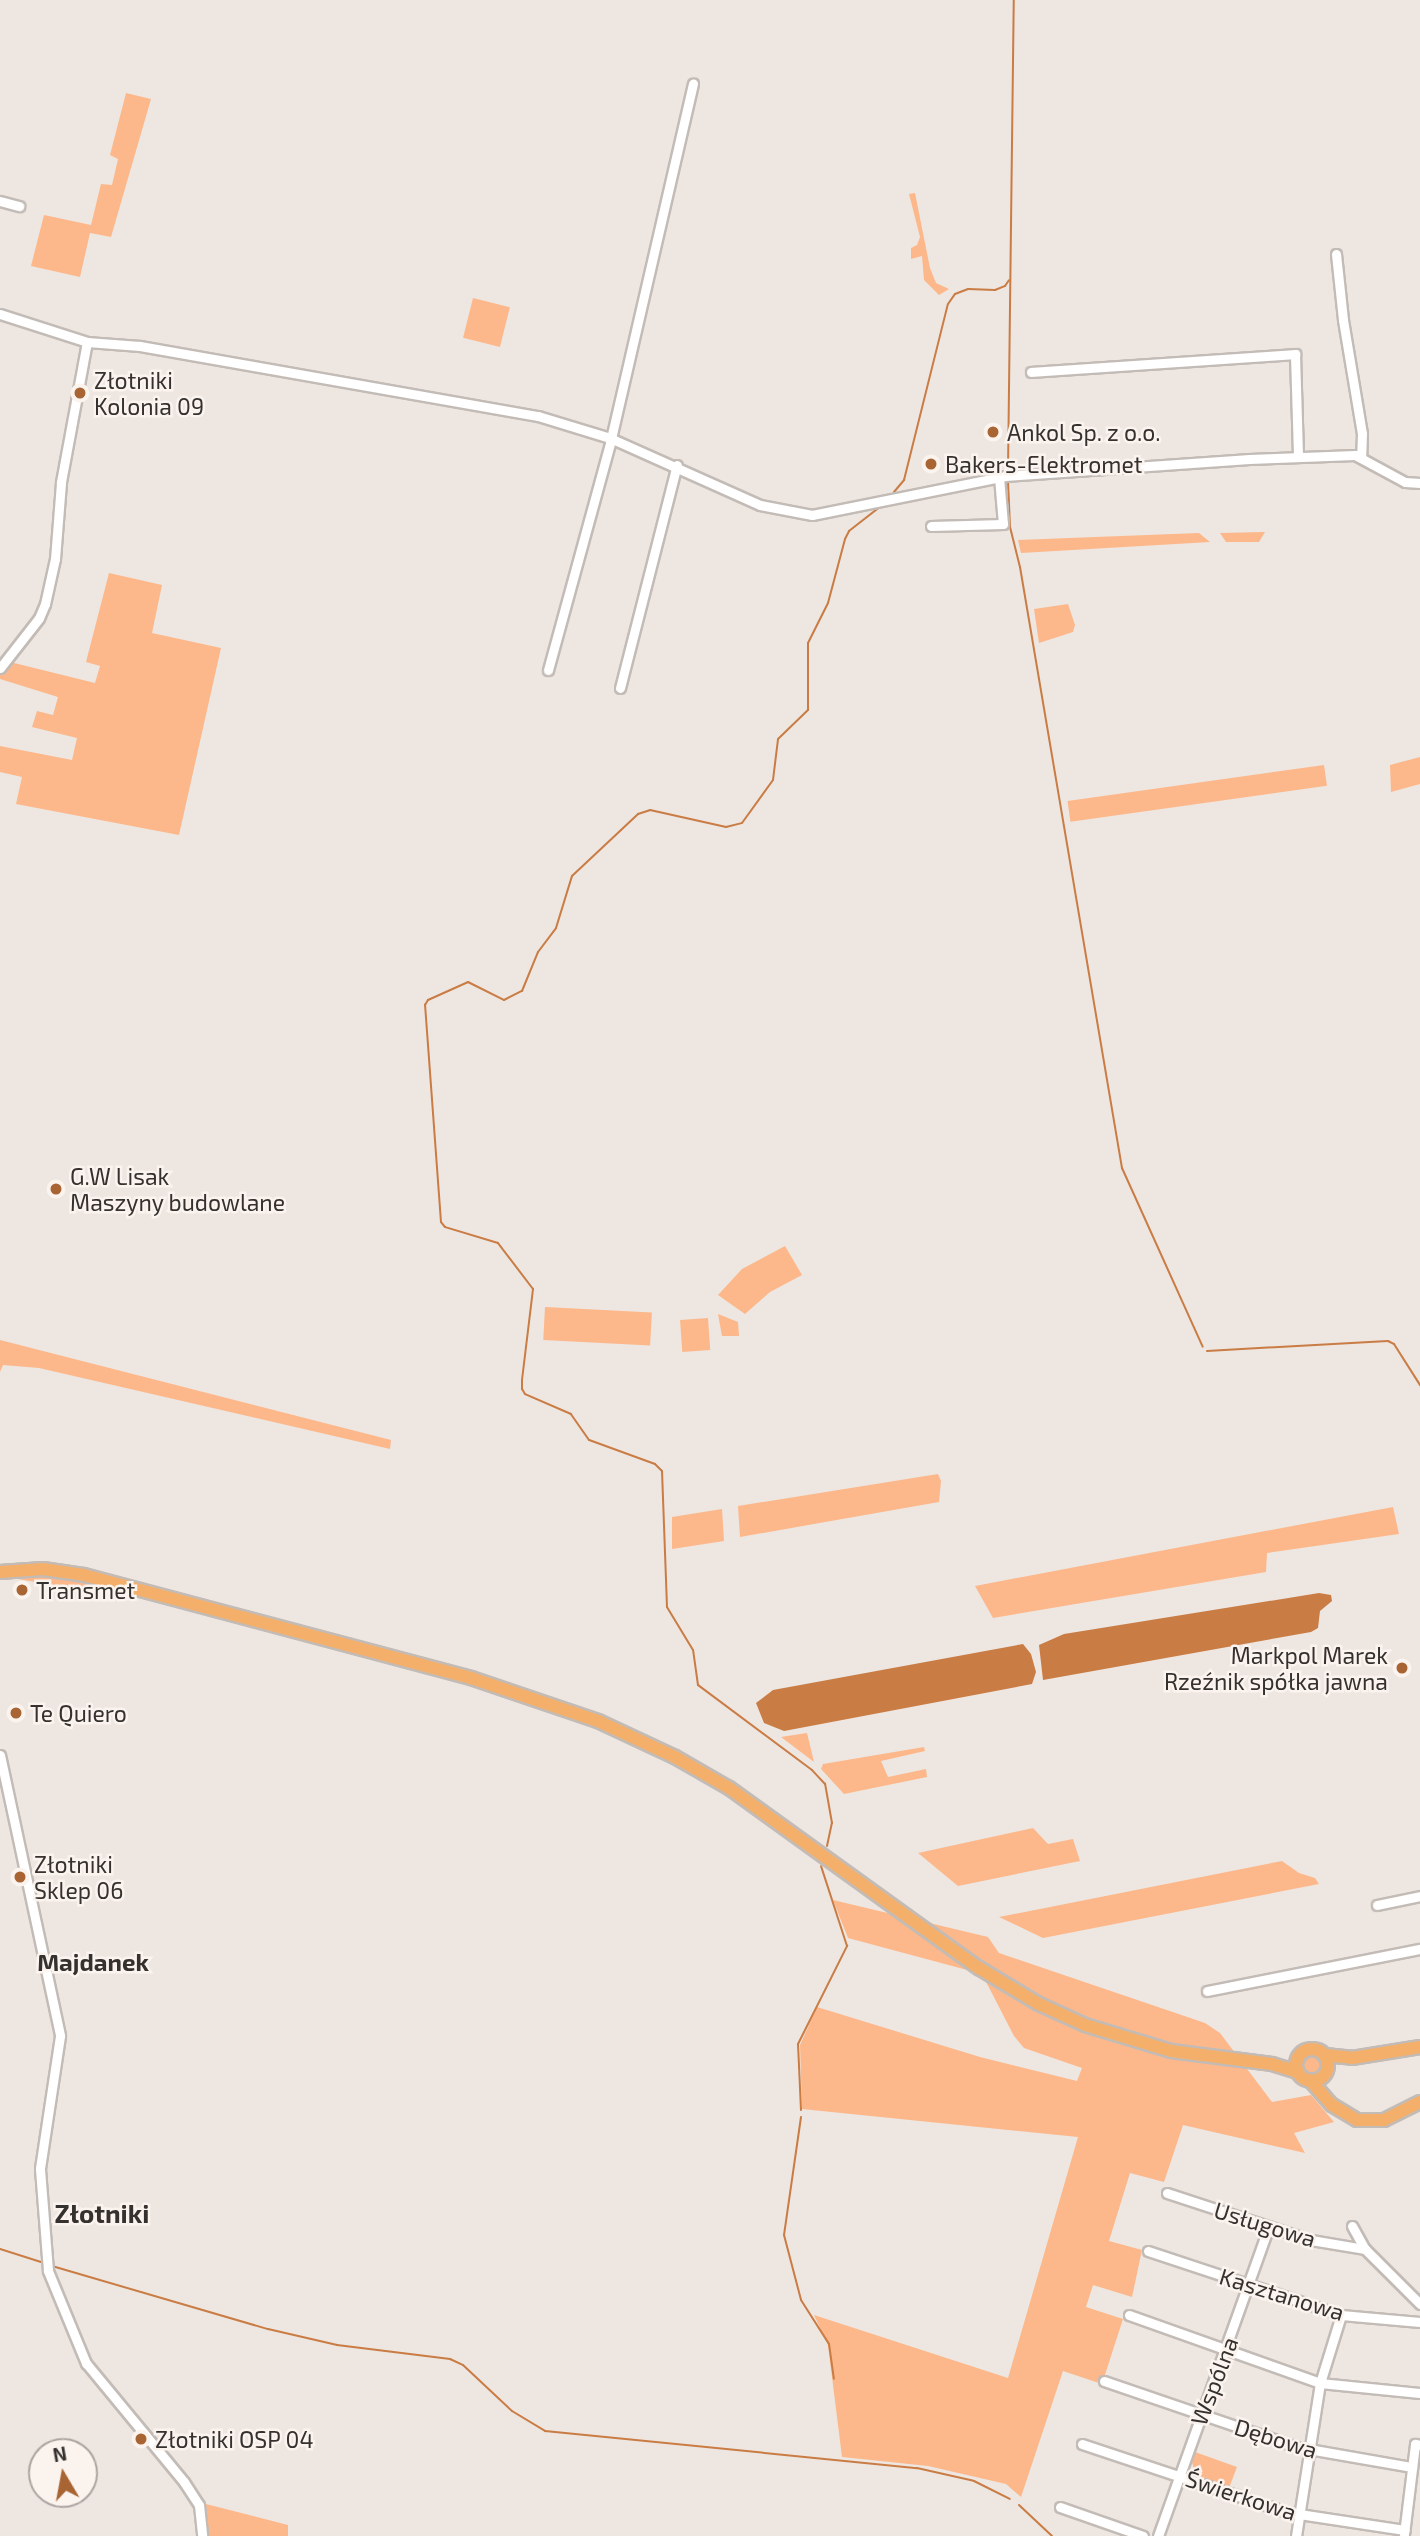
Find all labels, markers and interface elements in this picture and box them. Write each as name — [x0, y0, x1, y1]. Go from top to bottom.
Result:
place label: Złotniki Kolonia 09 — [94, 366, 204, 420]
marker: Złotniki Kolonia 09 — [72, 385, 88, 401]
place label: Ankol Sp. z o.o. — [1007, 418, 1161, 446]
marker: Ankol Sp. z o.o. — [985, 424, 1001, 440]
place label: Bakers-Elektromet — [945, 450, 1143, 478]
marker: Bakers-Elektromet — [923, 456, 939, 472]
place label: G.W Lisak Maszyny budowlane — [70, 1162, 286, 1216]
marker: G.W Lisak Maszyny budowlane — [48, 1181, 64, 1197]
place label: Transmet — [36, 1576, 135, 1604]
marker: Transmet — [14, 1582, 30, 1598]
place label: Markpol Marek Rzeźnik spółka jawna — [1164, 1641, 1388, 1695]
marker: Markpol Marek Rzeźnik spółka jawna — [1394, 1660, 1410, 1676]
place label: Te Quiero — [30, 1699, 127, 1727]
marker: Te Quiero — [8, 1705, 24, 1721]
place label: Złotniki Sklep 06 — [34, 1850, 123, 1904]
marker: Złotniki Sklep 06 — [12, 1869, 28, 1885]
district label: Majdanek — [37, 1948, 149, 1976]
street label: Usługowa — [1211, 2195, 1319, 2253]
district label: Złotniki — [54, 2197, 150, 2229]
street label: Kasztanowa — [1216, 2262, 1348, 2326]
street label: Wspólna — [1185, 2333, 1243, 2429]
street label: Dębowa — [1231, 2412, 1321, 2464]
place label: Złotniki OSP 04 — [155, 2425, 314, 2453]
marker: Złotniki OSP 04 — [133, 2431, 149, 2447]
north arrow — [28, 2438, 98, 2508]
text: N — [51, 2441, 68, 2466]
street label: Świerkowa — [1182, 2464, 1300, 2526]

